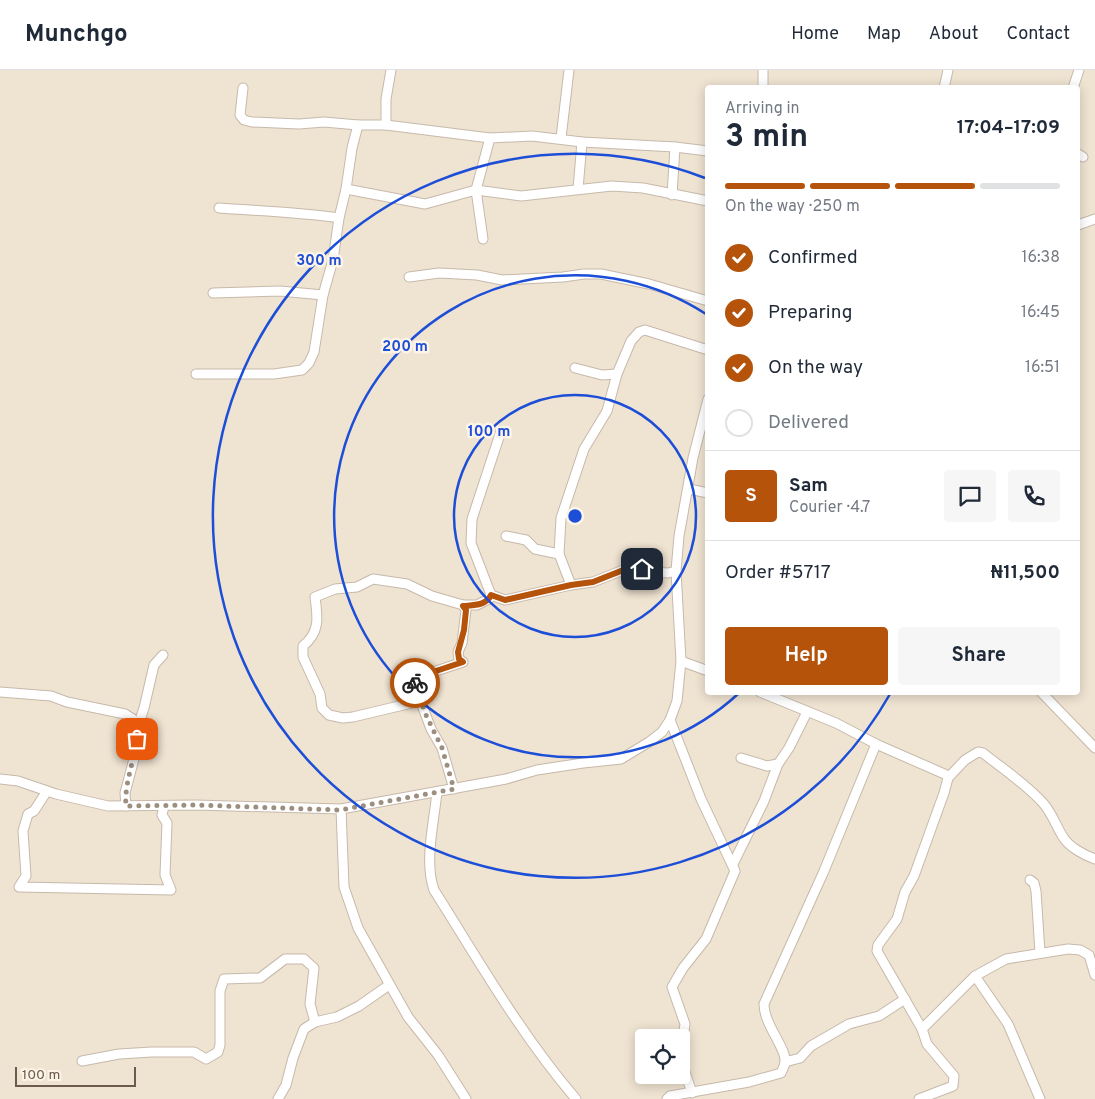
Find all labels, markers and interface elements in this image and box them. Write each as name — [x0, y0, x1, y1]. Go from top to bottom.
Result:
text: Munchgo — [25, 20, 128, 50]
text: Home — [791, 23, 839, 46]
text: Map — [867, 23, 901, 46]
text: About — [929, 23, 978, 46]
text: Contact — [1006, 23, 1070, 46]
text: Arriving in — [725, 99, 800, 119]
text: 17:04–17:09 — [957, 116, 1060, 140]
text: 3 min — [725, 118, 808, 158]
text: On the way · 250 m — [725, 197, 860, 217]
icon: check — [725, 244, 753, 272]
text: Confirmed — [768, 246, 858, 270]
text: 16:38 — [1021, 248, 1060, 268]
text: 300 m — [296, 252, 342, 271]
icon: check — [725, 299, 753, 327]
text: Preparing — [768, 301, 852, 325]
text: 16:45 — [1021, 303, 1060, 323]
text: 200 m — [382, 338, 428, 357]
icon: check — [725, 354, 753, 382]
text: On the way — [768, 356, 863, 380]
text: 16:51 — [1025, 358, 1060, 378]
text: Delivered — [768, 411, 849, 435]
text: 100 m — [468, 423, 510, 442]
button: chat — [944, 470, 996, 522]
button: phone — [1008, 470, 1060, 522]
text: Sam — [789, 474, 828, 498]
text: S — [745, 484, 757, 508]
text: Courier · 4.7 — [789, 498, 870, 518]
centre of rings — [566, 507, 584, 525]
pin — [621, 548, 663, 590]
icon: home — [628, 555, 656, 583]
text: Order #5717 — [725, 561, 831, 585]
text: ₦11,500 — [991, 561, 1060, 585]
button: Help — [725, 627, 888, 685]
button: Share — [898, 627, 1060, 685]
courier — [390, 658, 440, 708]
icon: bike — [401, 669, 429, 697]
pin — [116, 718, 158, 760]
icon: bag — [123, 725, 151, 753]
map controls — [635, 1029, 690, 1084]
button: locate — [635, 1029, 690, 1084]
scale bar — [15, 1064, 136, 1087]
text: 100 m — [22, 1067, 60, 1084]

